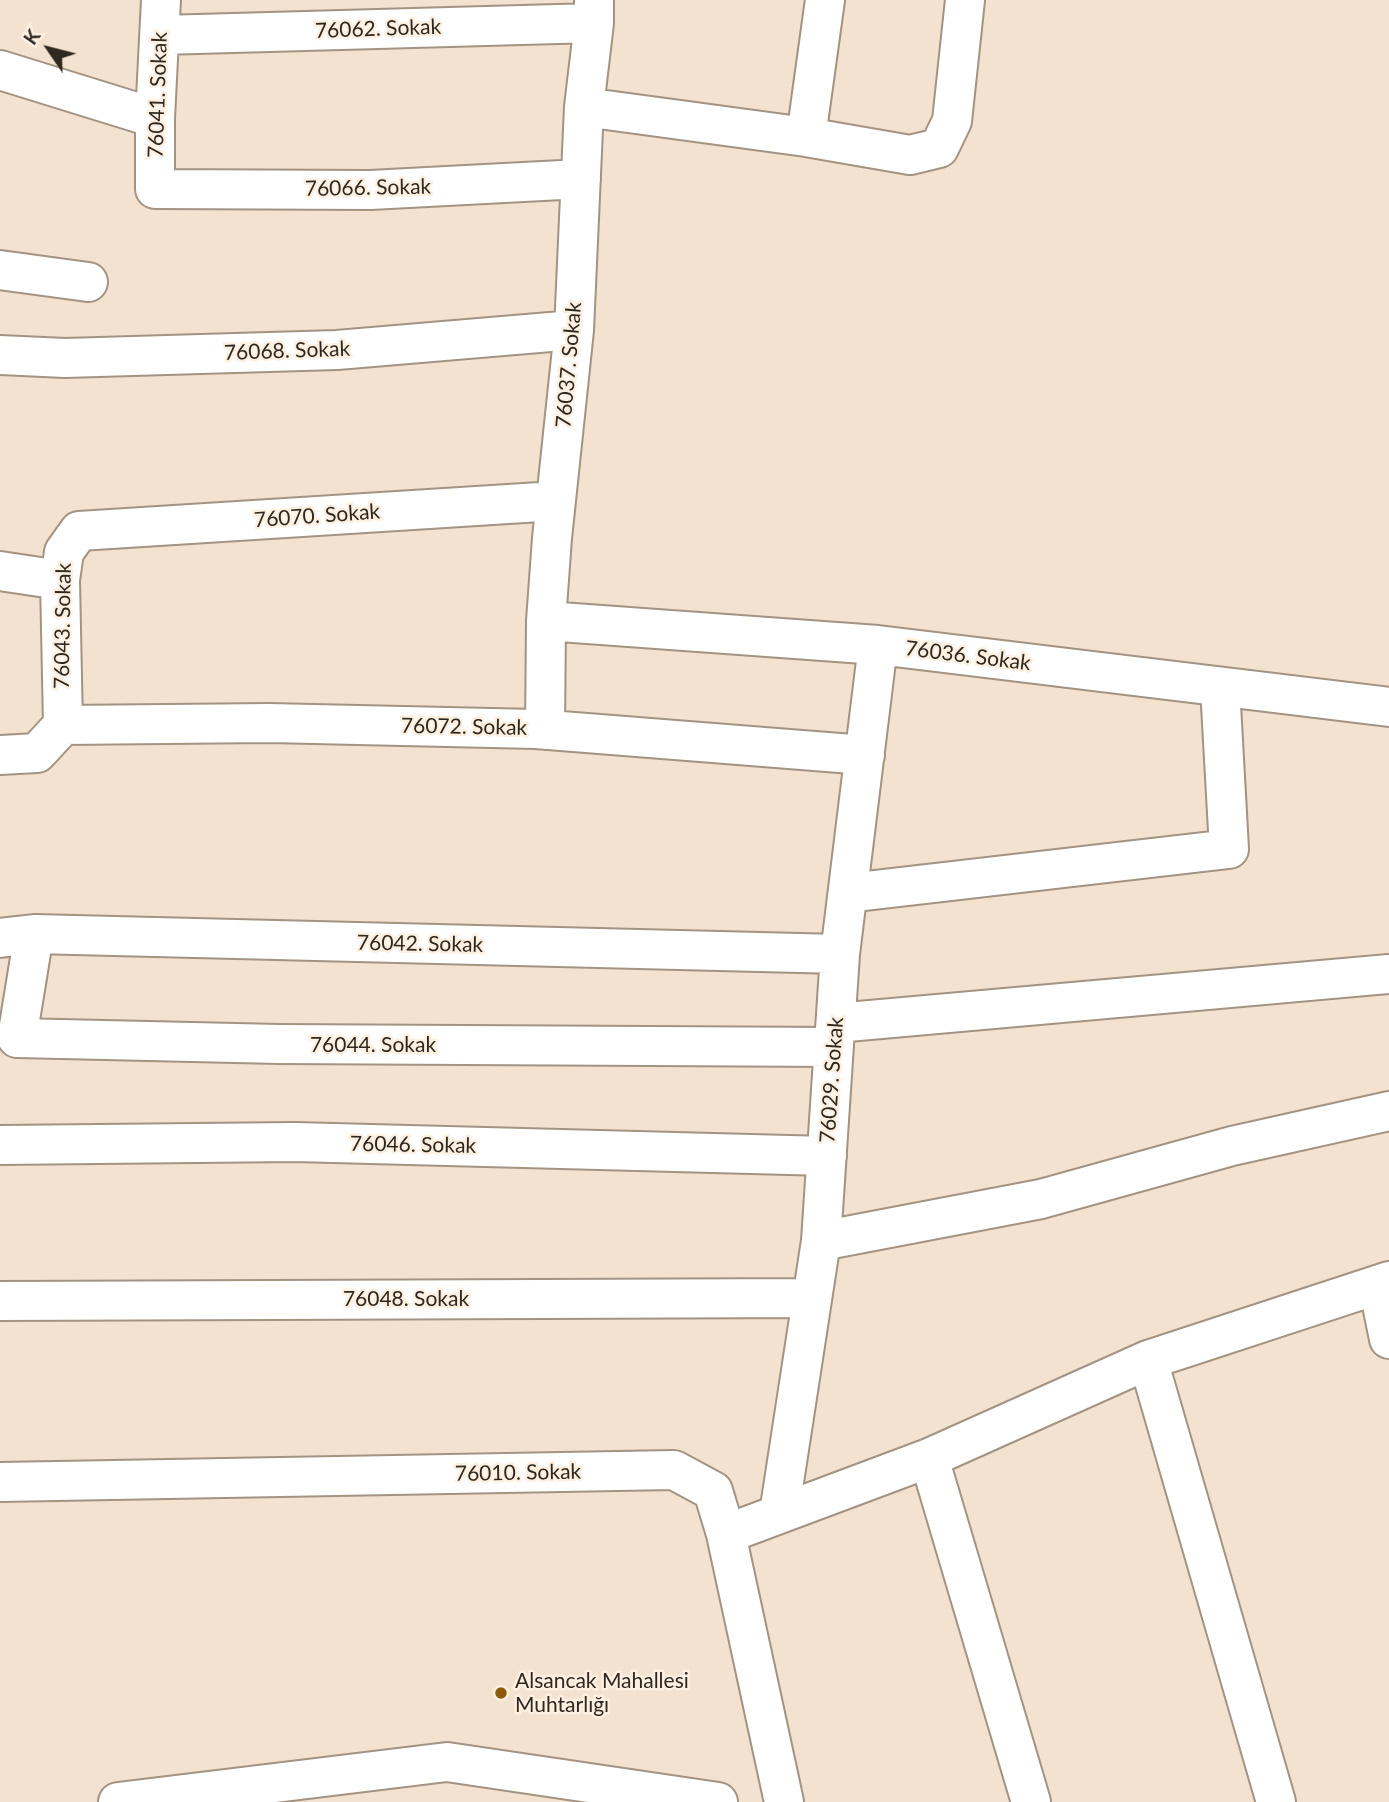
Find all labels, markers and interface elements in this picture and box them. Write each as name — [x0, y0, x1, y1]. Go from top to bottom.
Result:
north arrow — [14, 14, 84, 84]
street label: 76062. Sokak — [314, 14, 442, 44]
text: K — [18, 25, 45, 49]
street label: 76041. Sokak — [143, 31, 173, 159]
street label: 76066. Sokak — [305, 174, 431, 202]
street label: 76037. Sokak — [551, 301, 587, 429]
street label: 76068. Sokak — [223, 336, 351, 366]
street label: 76070. Sokak — [253, 499, 381, 533]
street label: 76043. Sokak — [49, 563, 77, 689]
street label: 76036. Sokak — [904, 636, 1032, 676]
street label: 76072. Sokak — [401, 713, 527, 741]
street label: 76042. Sokak — [357, 930, 483, 958]
street label: 76029. Sokak — [815, 1016, 849, 1144]
street label: 76044. Sokak — [310, 1032, 436, 1058]
street label: 76046. Sokak — [350, 1131, 476, 1159]
street label: 76048. Sokak — [343, 1286, 469, 1312]
street label: 76010. Sokak — [455, 1459, 581, 1487]
place label: Alsancak Mahallesi Muhtarlığı — [515, 1668, 689, 1718]
marker: Alsancak Mahallesi Muhtarlığı — [493, 1685, 509, 1701]

